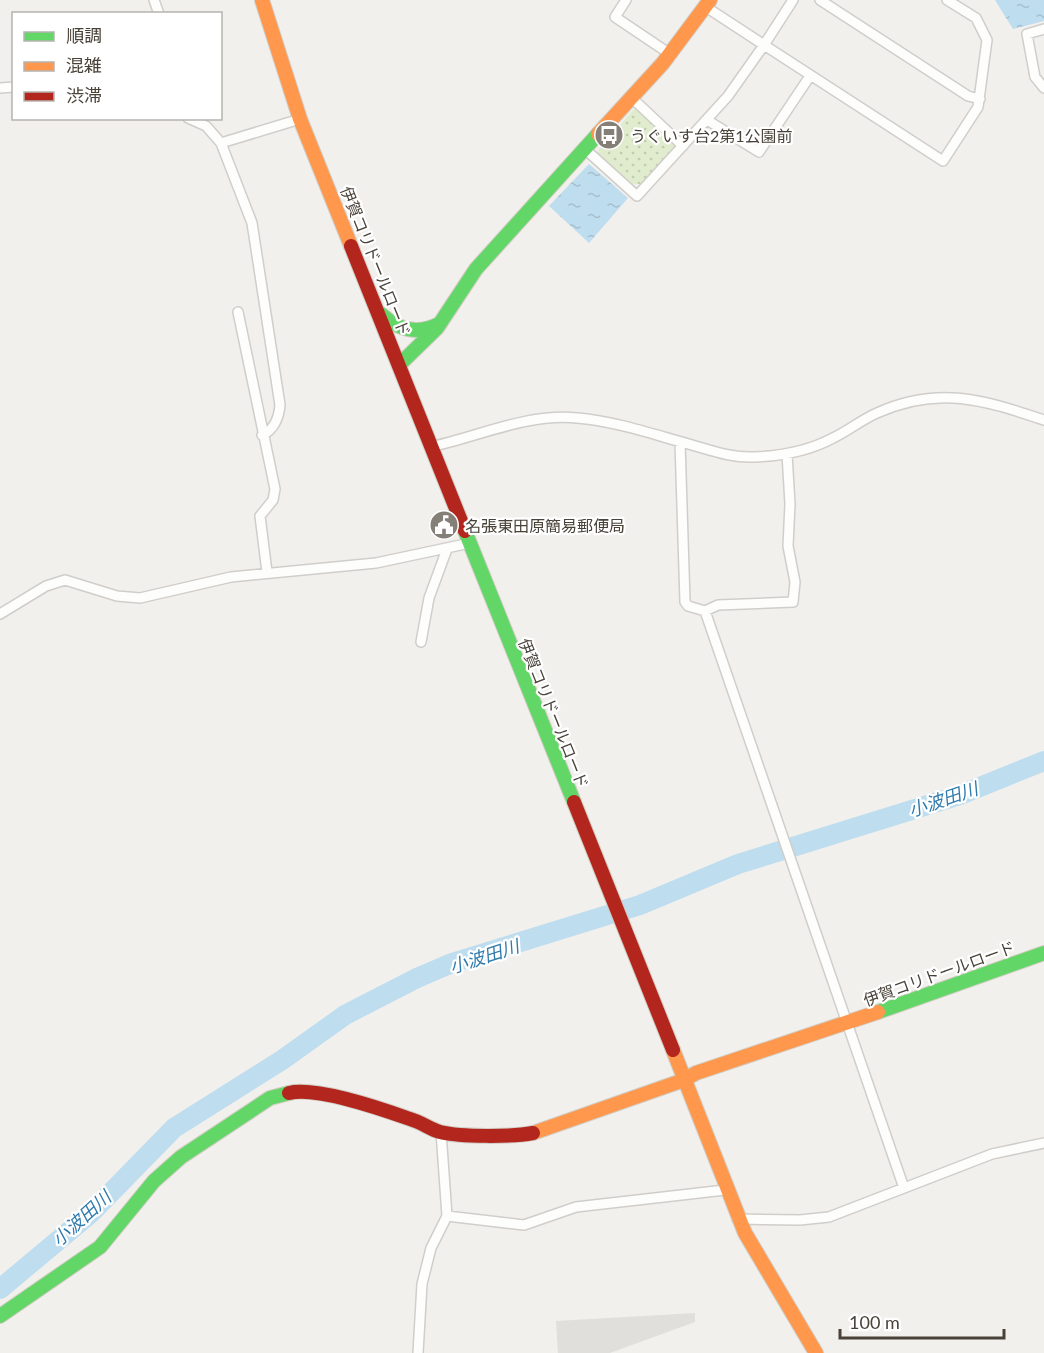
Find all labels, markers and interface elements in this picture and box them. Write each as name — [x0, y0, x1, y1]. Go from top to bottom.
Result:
legend — [12, 12, 222, 120]
text: 順調 — [66, 24, 102, 46]
text: 混雑 — [66, 54, 102, 76]
text: 渋滞 — [66, 84, 102, 106]
bus stop icon: うぐいす台2第1公園前 — [593, 119, 625, 151]
place label: うぐいす台2第1公園前 — [630, 126, 793, 145]
street label: 伊賀コリドールロード — [337, 183, 415, 339]
public building icon: 名張東田原簡易郵便局 — [428, 509, 460, 541]
place label: 名張東田原簡易郵便局 — [465, 516, 625, 535]
street label: 伊賀コリドールロード — [515, 635, 593, 791]
water label: 小波田川 — [905, 776, 983, 821]
water label: 小波田川 — [446, 934, 524, 978]
street label: 伊賀コリドールロード — [861, 937, 1017, 1009]
water label: 小波田川 — [47, 1184, 117, 1250]
scale bar — [840, 1302, 1004, 1340]
text: 100 m — [849, 1311, 900, 1333]

